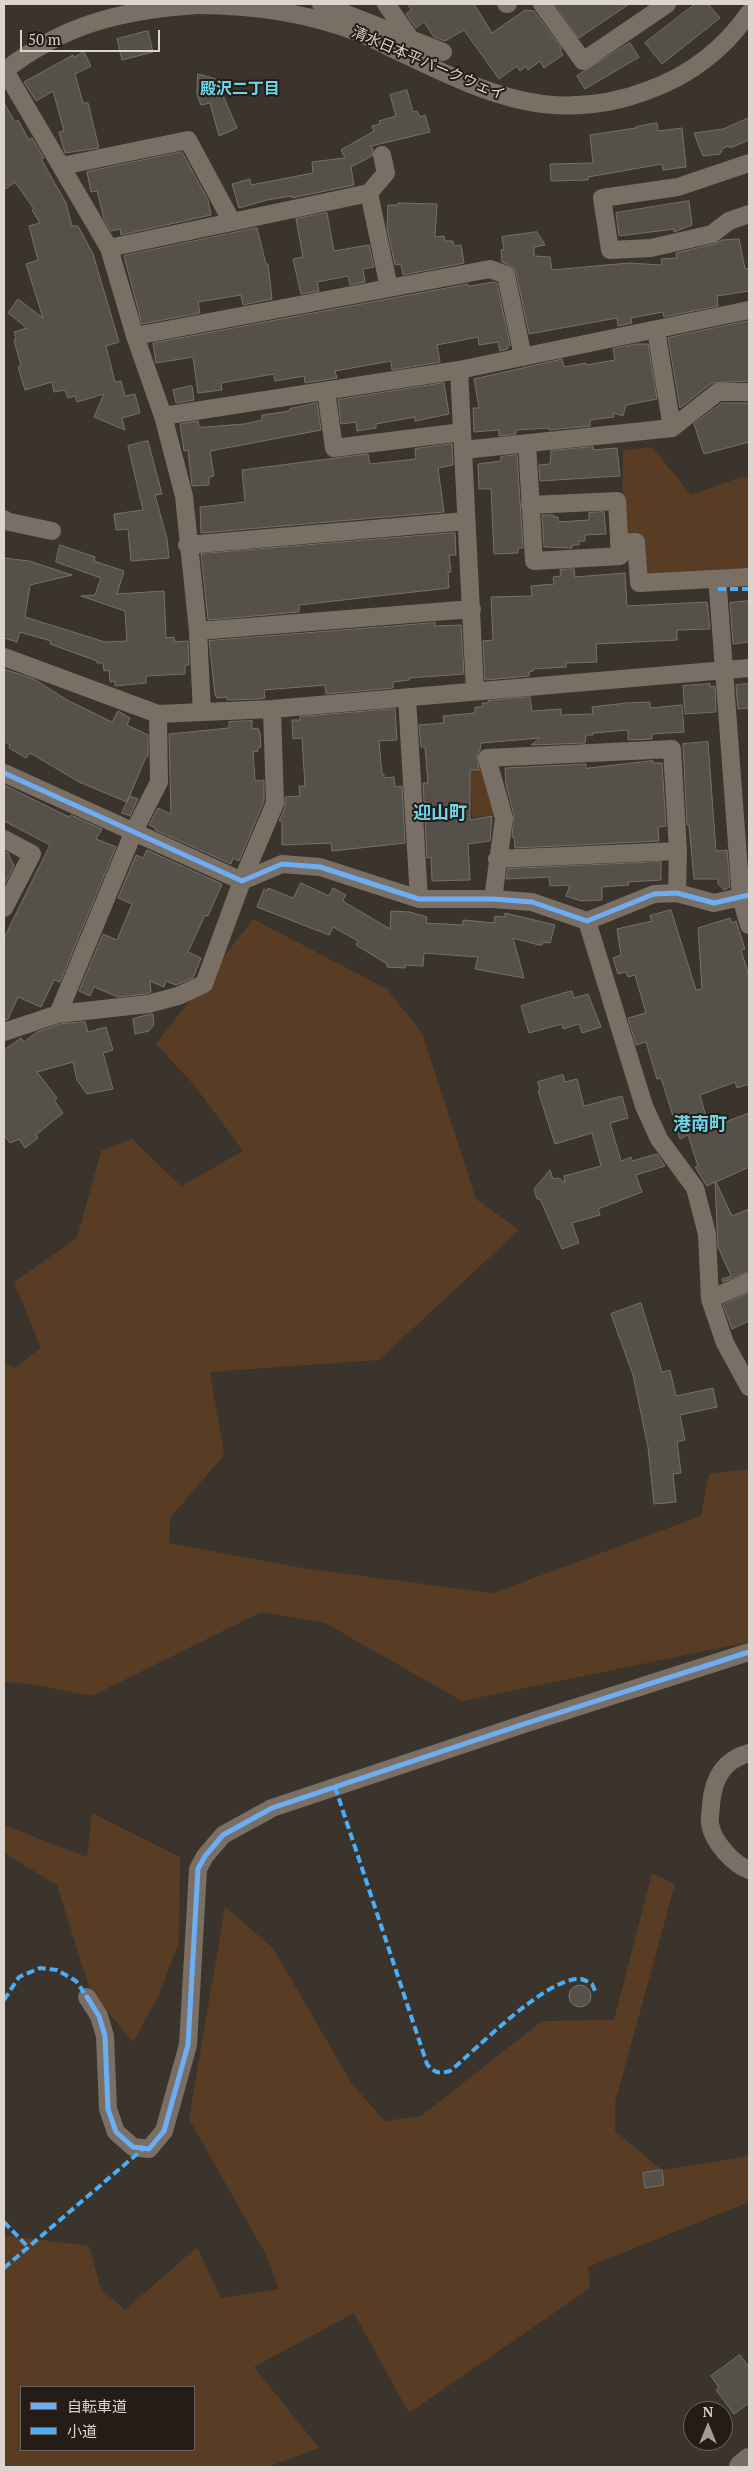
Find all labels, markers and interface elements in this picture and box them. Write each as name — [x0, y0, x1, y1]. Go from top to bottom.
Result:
scale bar — [22, 20, 162, 52]
street label: 清水日本平パークウェイ — [349, 23, 507, 105]
text: 50 m — [28, 29, 61, 49]
district label: 殿沢二丁目 — [200, 79, 280, 99]
district label: 迎山町 — [413, 803, 467, 825]
district label: 港南町 — [673, 1114, 727, 1136]
legend — [20, 2386, 195, 2451]
text: 自転車道 — [67, 2396, 127, 2416]
north arrow — [683, 2401, 733, 2451]
text: N — [703, 2402, 713, 2421]
text: 小道 — [67, 2421, 97, 2441]

